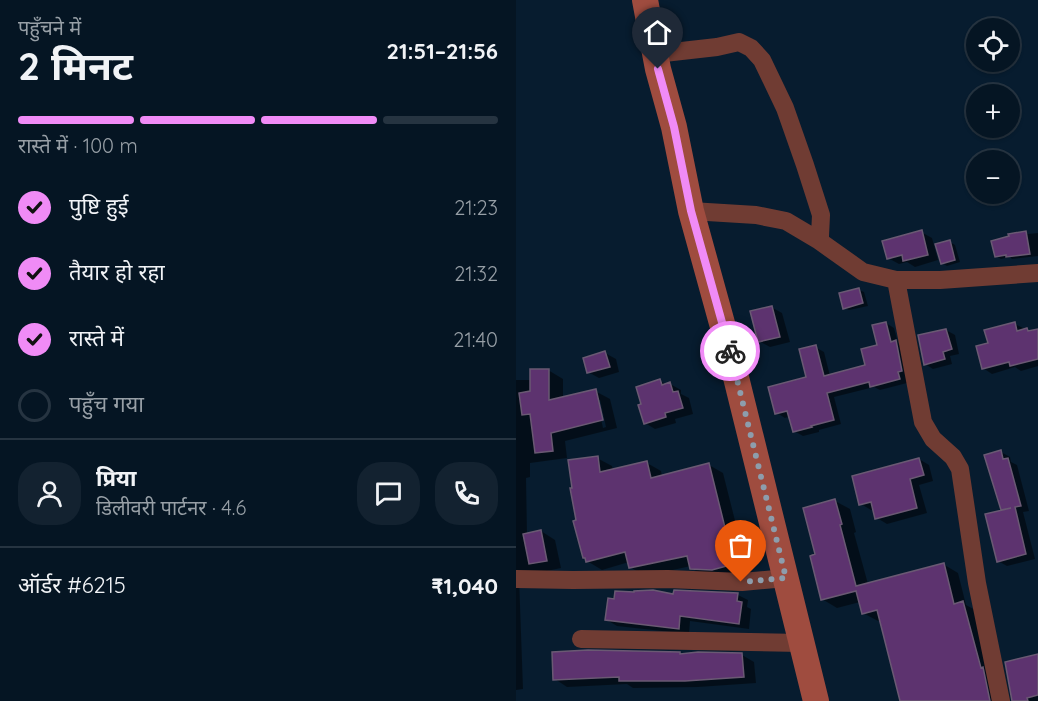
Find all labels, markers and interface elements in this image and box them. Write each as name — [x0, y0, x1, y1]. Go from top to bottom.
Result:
pin — [632, 7, 683, 69]
text: पहुँचने में — [18, 15, 81, 40]
icon: home — [641, 16, 674, 49]
map controls — [966, 18, 1020, 204]
button: locate — [966, 18, 1020, 72]
text: 21:51–21:56 — [386, 37, 498, 65]
text: 2 मिनट — [18, 41, 133, 90]
button: + — [966, 84, 1020, 138]
text: रास्ते में · 100 m — [18, 133, 138, 158]
button: − — [966, 150, 1020, 204]
icon: check — [18, 191, 51, 224]
text: पुष्टि हुई — [69, 192, 129, 220]
text: 21:23 — [454, 195, 498, 220]
icon: check — [18, 257, 51, 290]
text: तैयार हो रहा — [69, 258, 165, 286]
text: 21:32 — [454, 261, 498, 286]
courier — [700, 321, 760, 381]
icon: check — [18, 323, 51, 356]
text: रास्ते में — [69, 324, 124, 352]
text: 21:40 — [453, 327, 498, 352]
icon: bike — [714, 335, 747, 368]
text: पहुँच गया — [69, 390, 144, 418]
button: person — [18, 462, 81, 525]
button: chat — [357, 462, 420, 525]
button: phone — [435, 462, 498, 525]
text: प्रिया — [96, 464, 136, 492]
text: डिलीवरी पार्टनर · 4.6 — [96, 495, 246, 520]
pin — [715, 520, 766, 582]
icon: bag — [724, 529, 757, 562]
text: ऑर्डर #6215 — [18, 571, 126, 599]
text: ₹1,040 — [431, 572, 498, 600]

